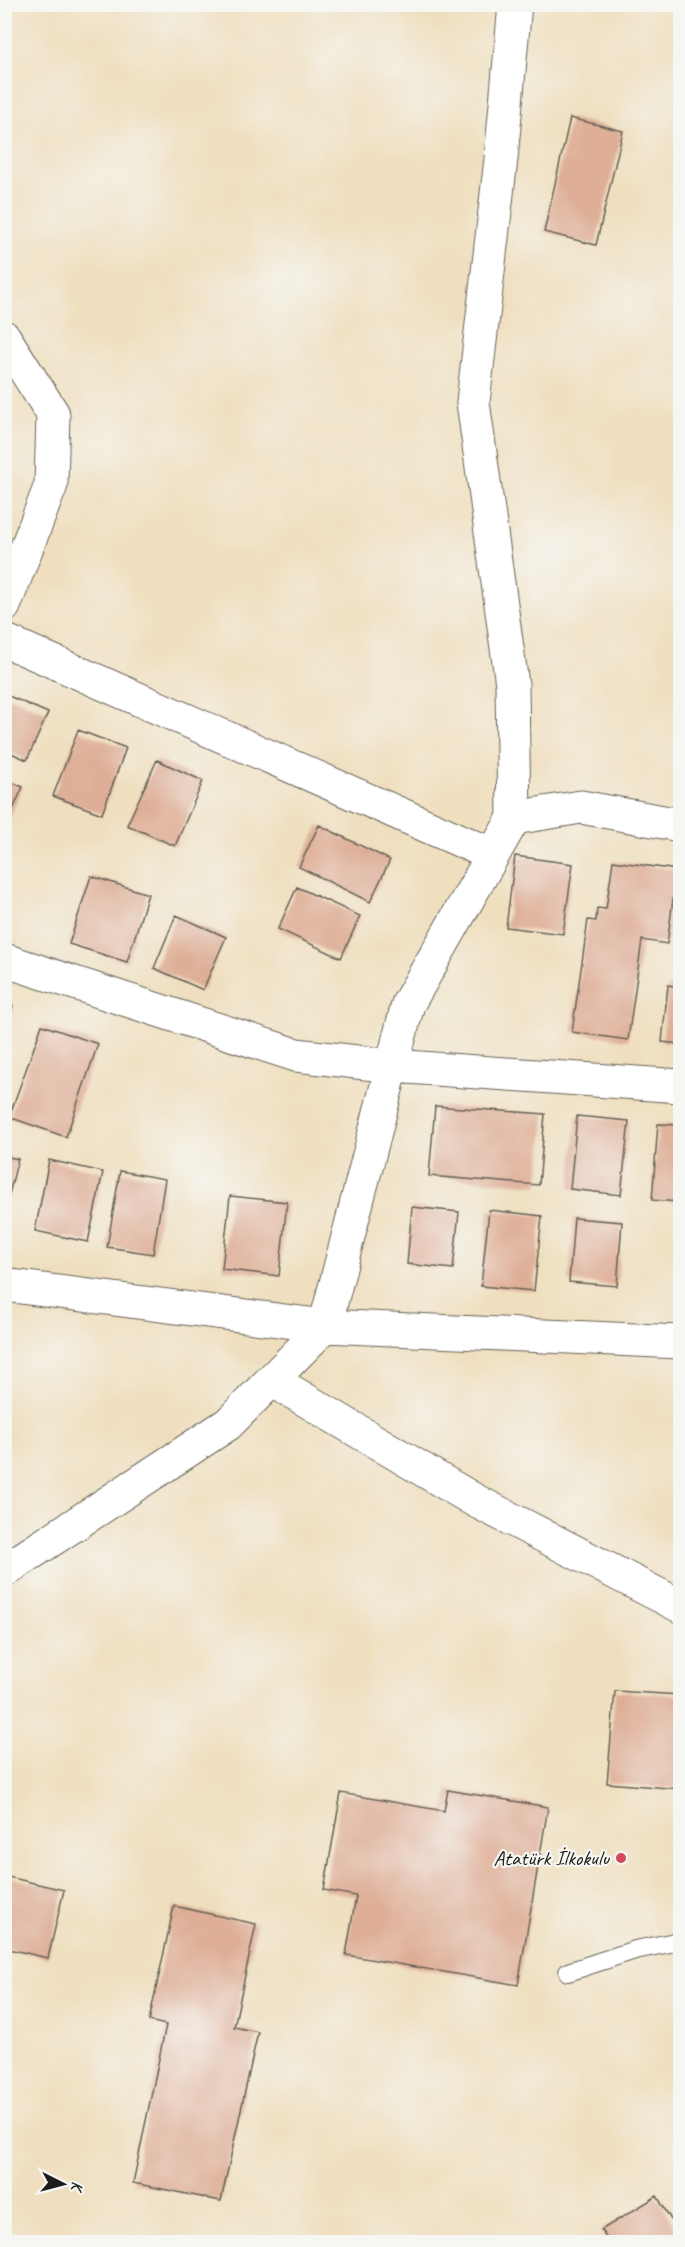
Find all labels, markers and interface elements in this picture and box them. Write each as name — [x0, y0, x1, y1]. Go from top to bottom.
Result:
place label: Atatürk İlkokulu — [494, 1845, 610, 1871]
marker: Atatürk İlkokulu — [614, 1851, 628, 1865]
north arrow — [33, 2154, 93, 2214]
text: K — [66, 2180, 87, 2194]

